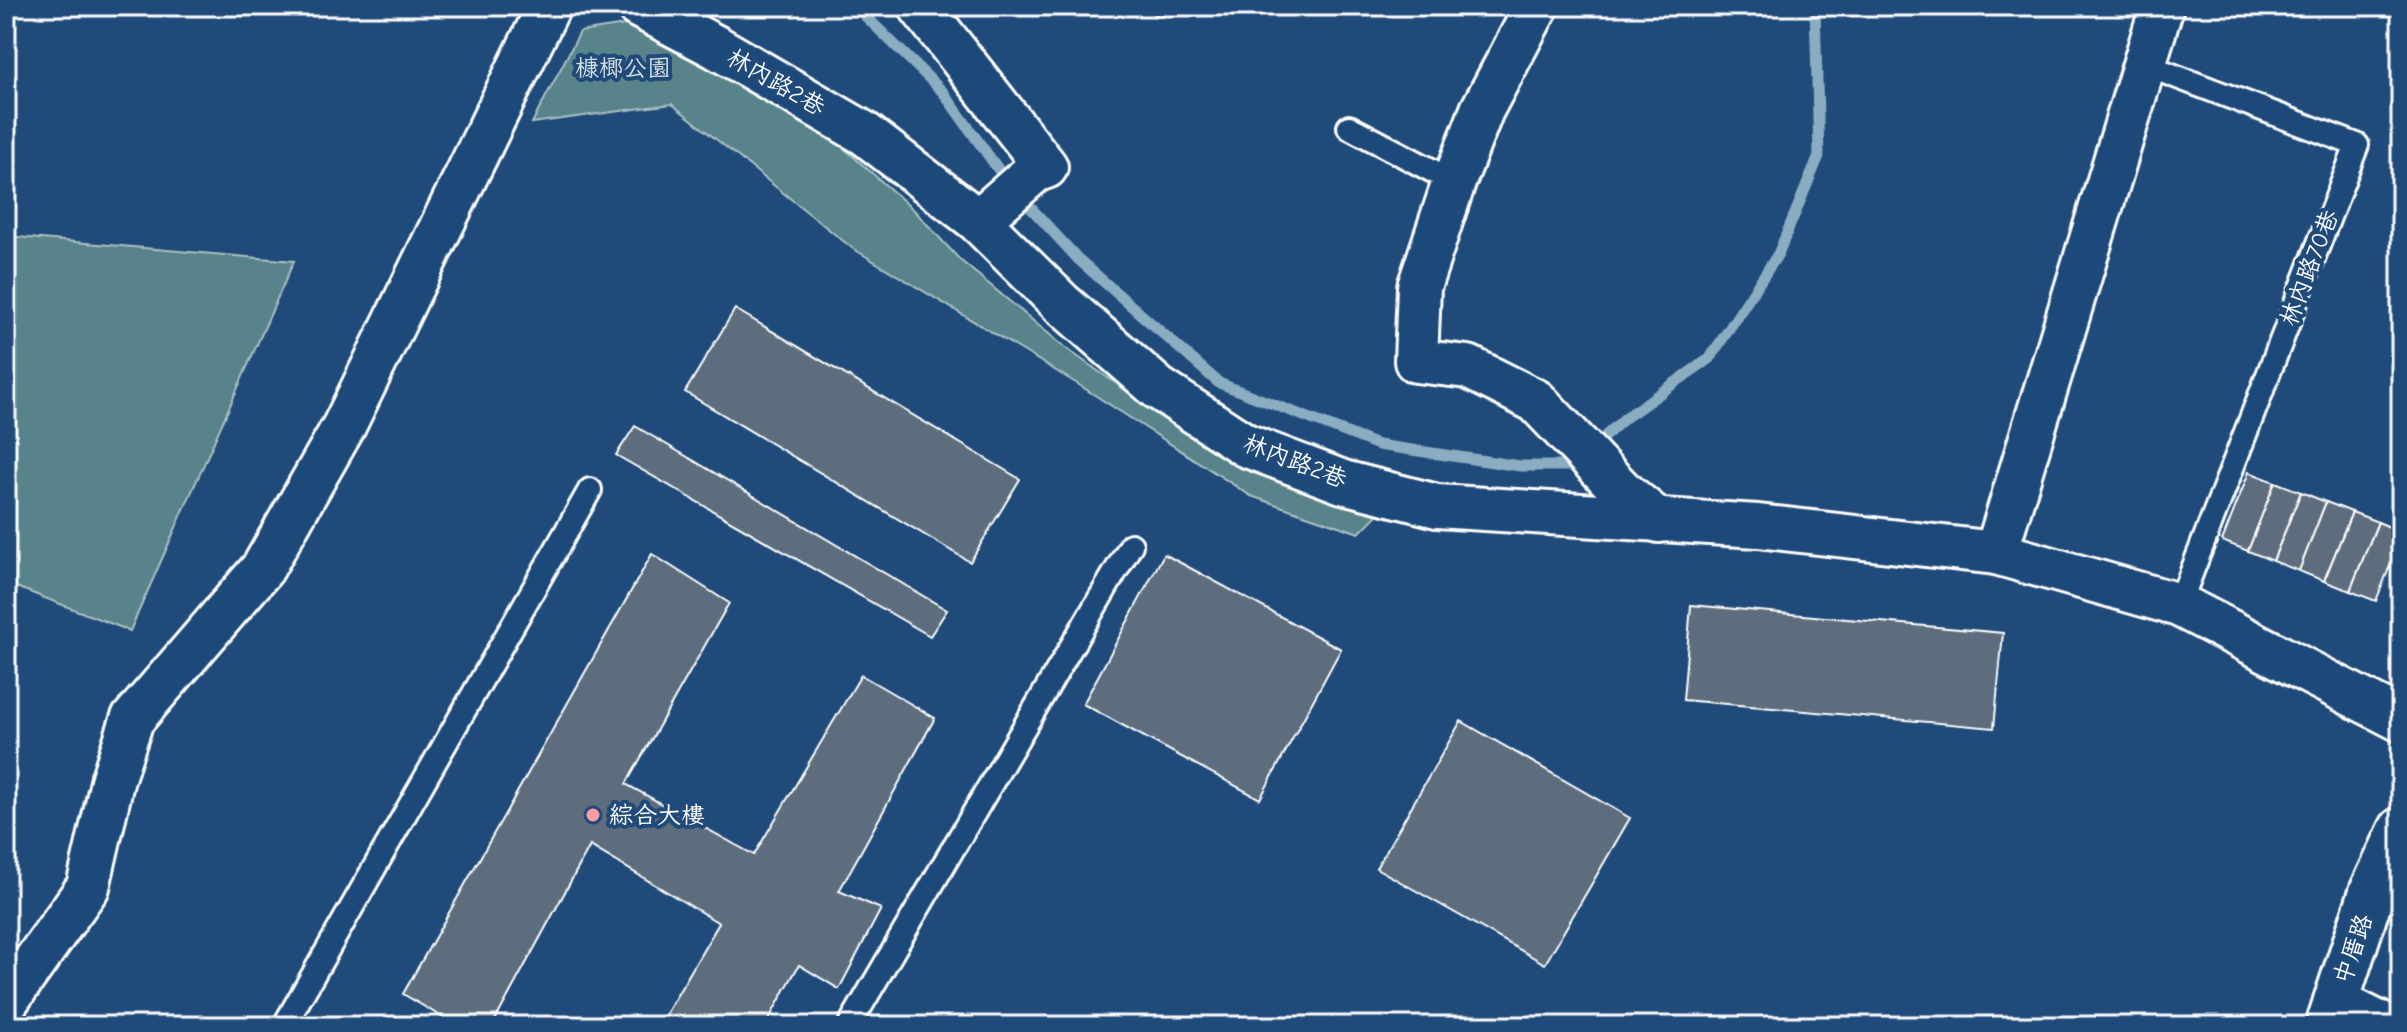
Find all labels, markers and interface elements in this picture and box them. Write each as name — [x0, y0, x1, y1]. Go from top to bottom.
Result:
street label: 林內路2巷 — [722, 43, 830, 121]
park label: 槺榔公園 — [575, 54, 671, 82]
street label: 林內路70巷 — [2274, 206, 2344, 330]
street label: 林內路2巷 — [1239, 428, 1351, 494]
place label: 綜合大樓 — [609, 801, 705, 829]
marker: 綜合大樓 — [584, 806, 602, 824]
street label: 中厝路 — [2328, 910, 2378, 988]

